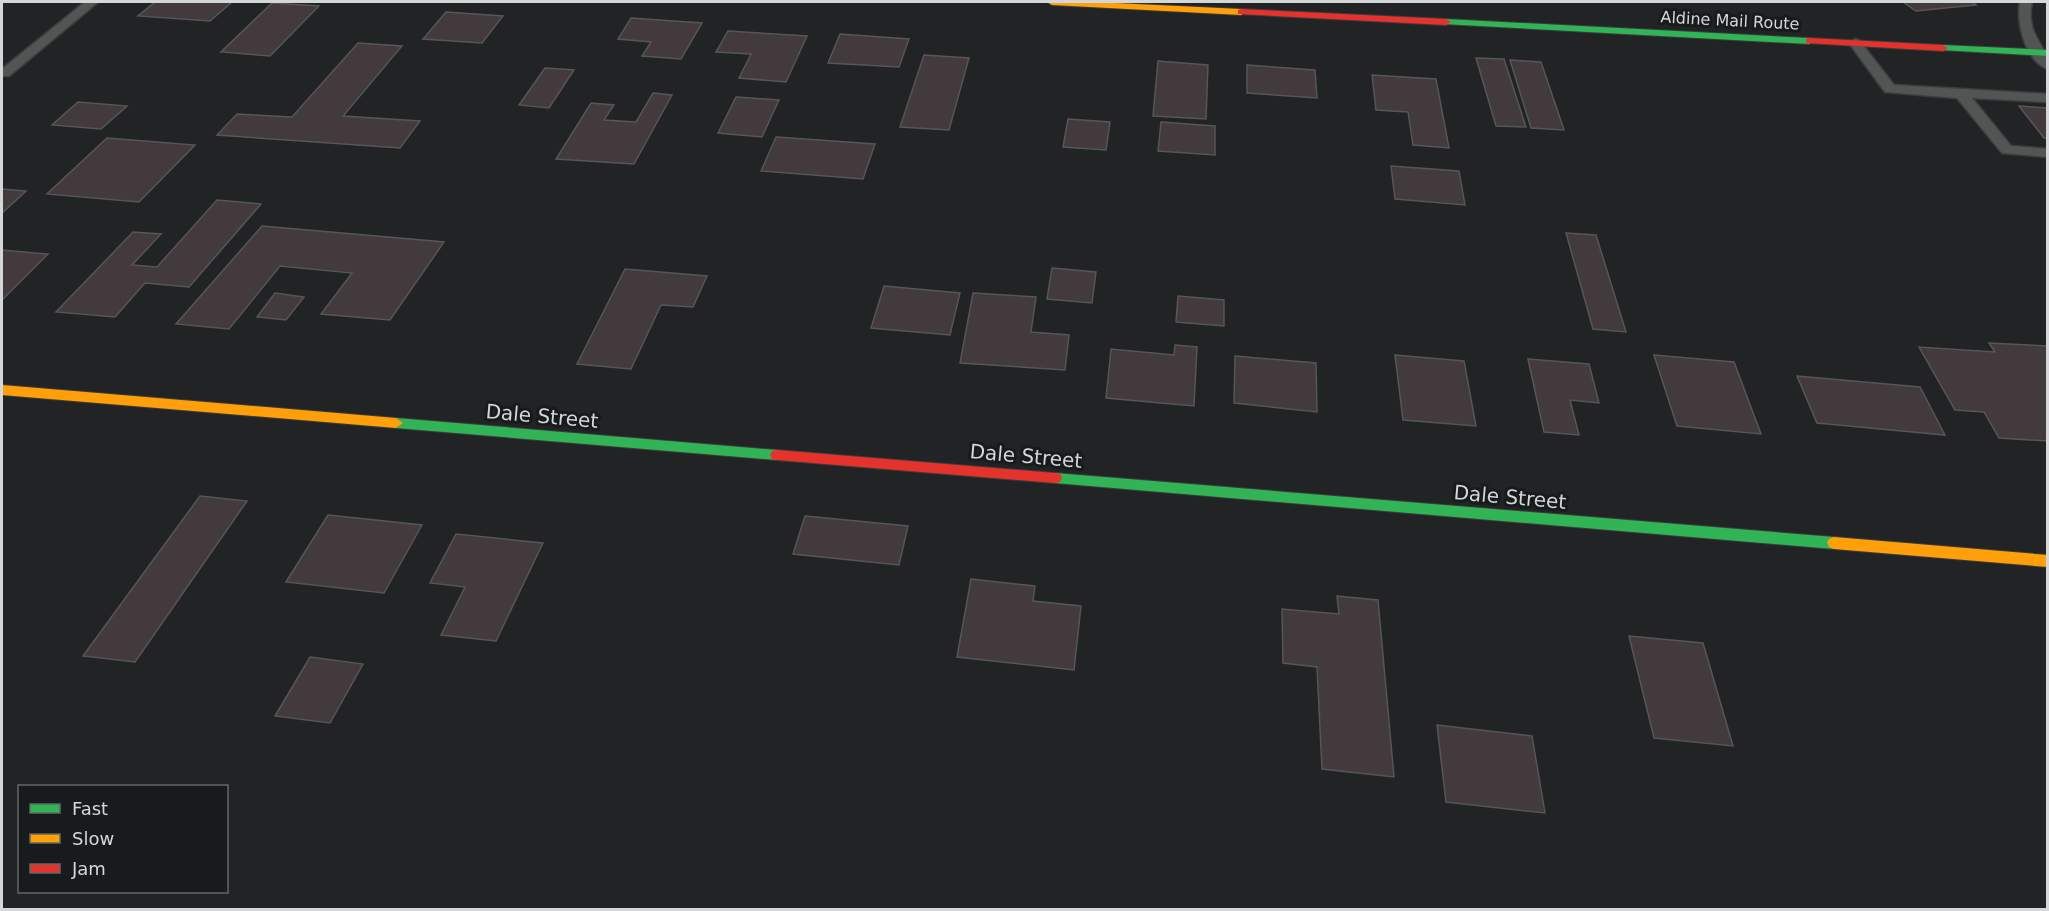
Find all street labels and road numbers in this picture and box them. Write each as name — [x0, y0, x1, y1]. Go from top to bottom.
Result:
street label: Aldine Mail Route — [1660, 7, 1800, 34]
street label: Dale Street — [485, 399, 599, 433]
street label: Dale Street — [969, 439, 1083, 473]
street label: Dale Street — [1453, 480, 1567, 514]

